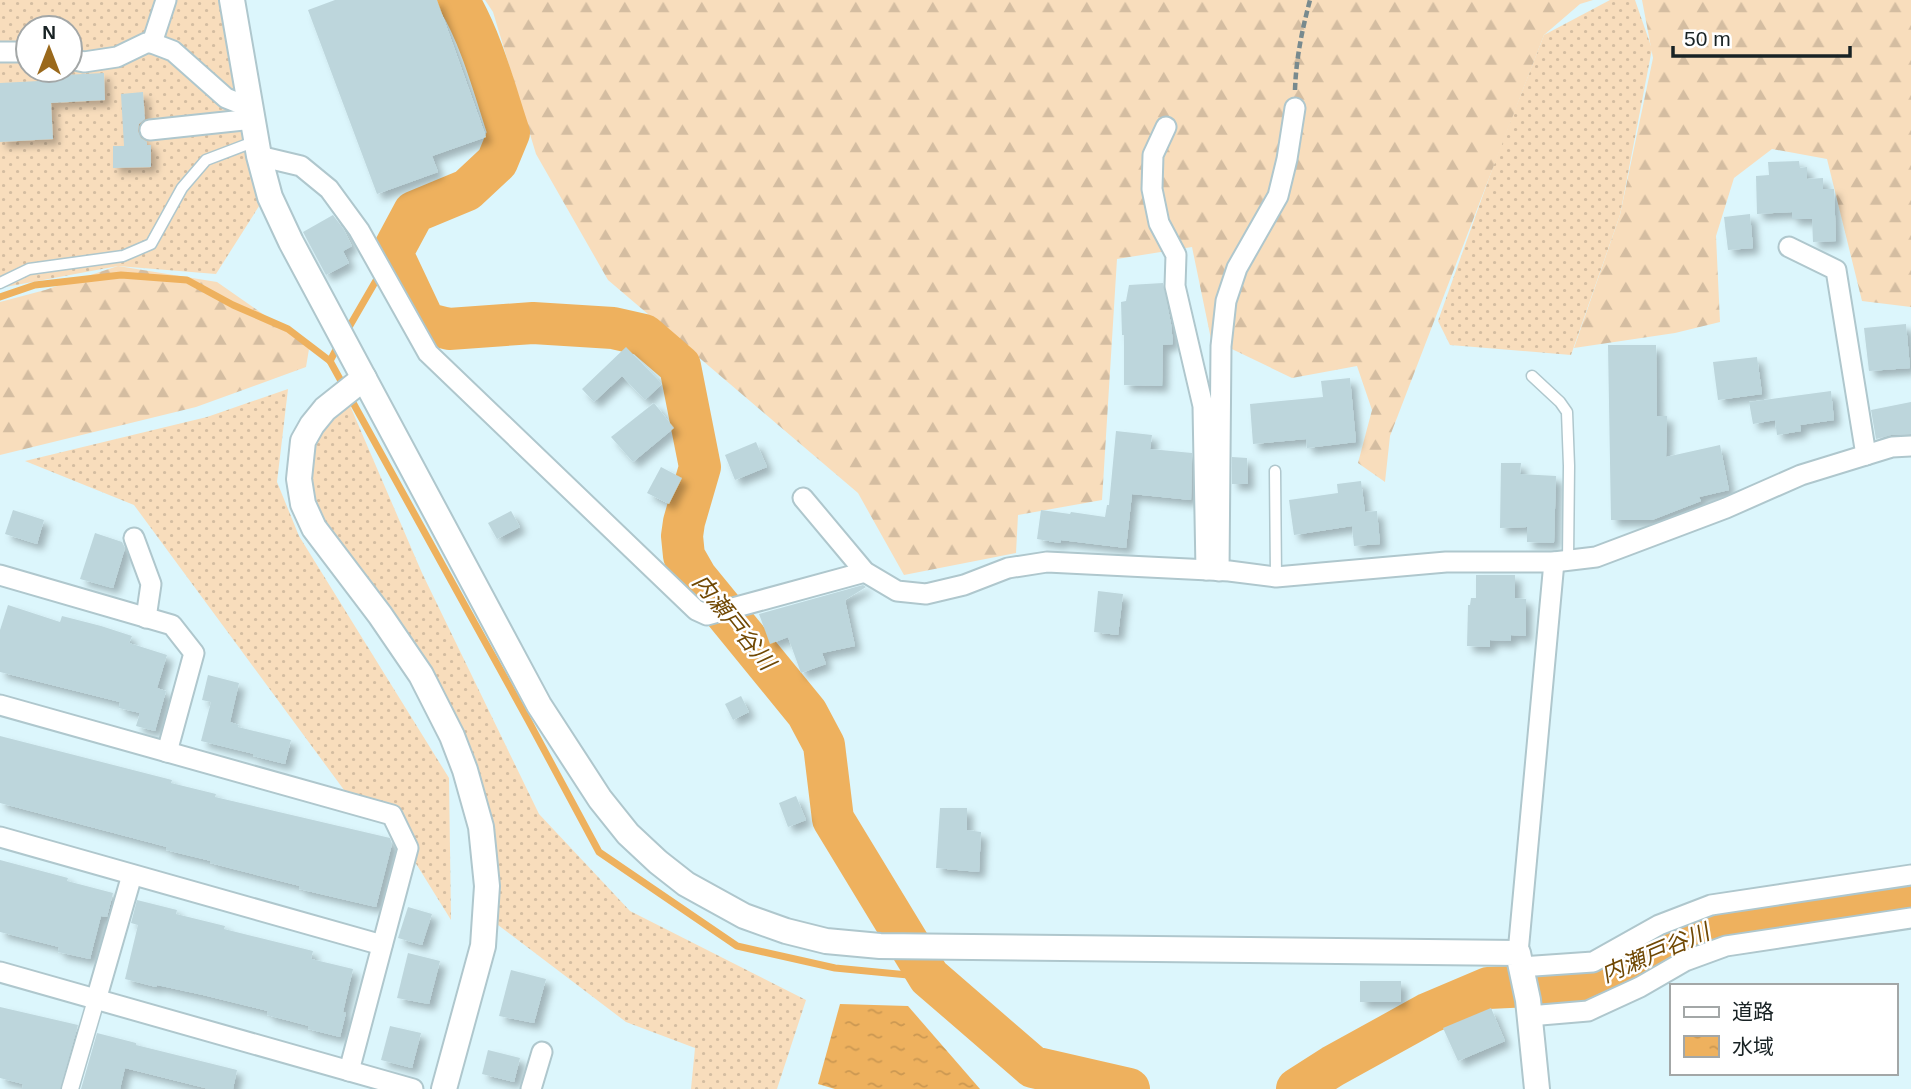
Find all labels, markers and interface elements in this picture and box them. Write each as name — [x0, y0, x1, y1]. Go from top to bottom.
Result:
north arrow — [14, 14, 84, 84]
scale bar — [1673, 14, 1850, 58]
text: N — [42, 22, 56, 43]
text: 50 m — [1684, 27, 1731, 50]
water label: 内瀬戸谷川 — [688, 569, 782, 677]
water label: 内瀬戸谷川 — [1597, 917, 1716, 987]
legend — [1670, 984, 1897, 1075]
text: 道路 — [1732, 1000, 1774, 1023]
text: 水域 — [1732, 1035, 1774, 1058]

